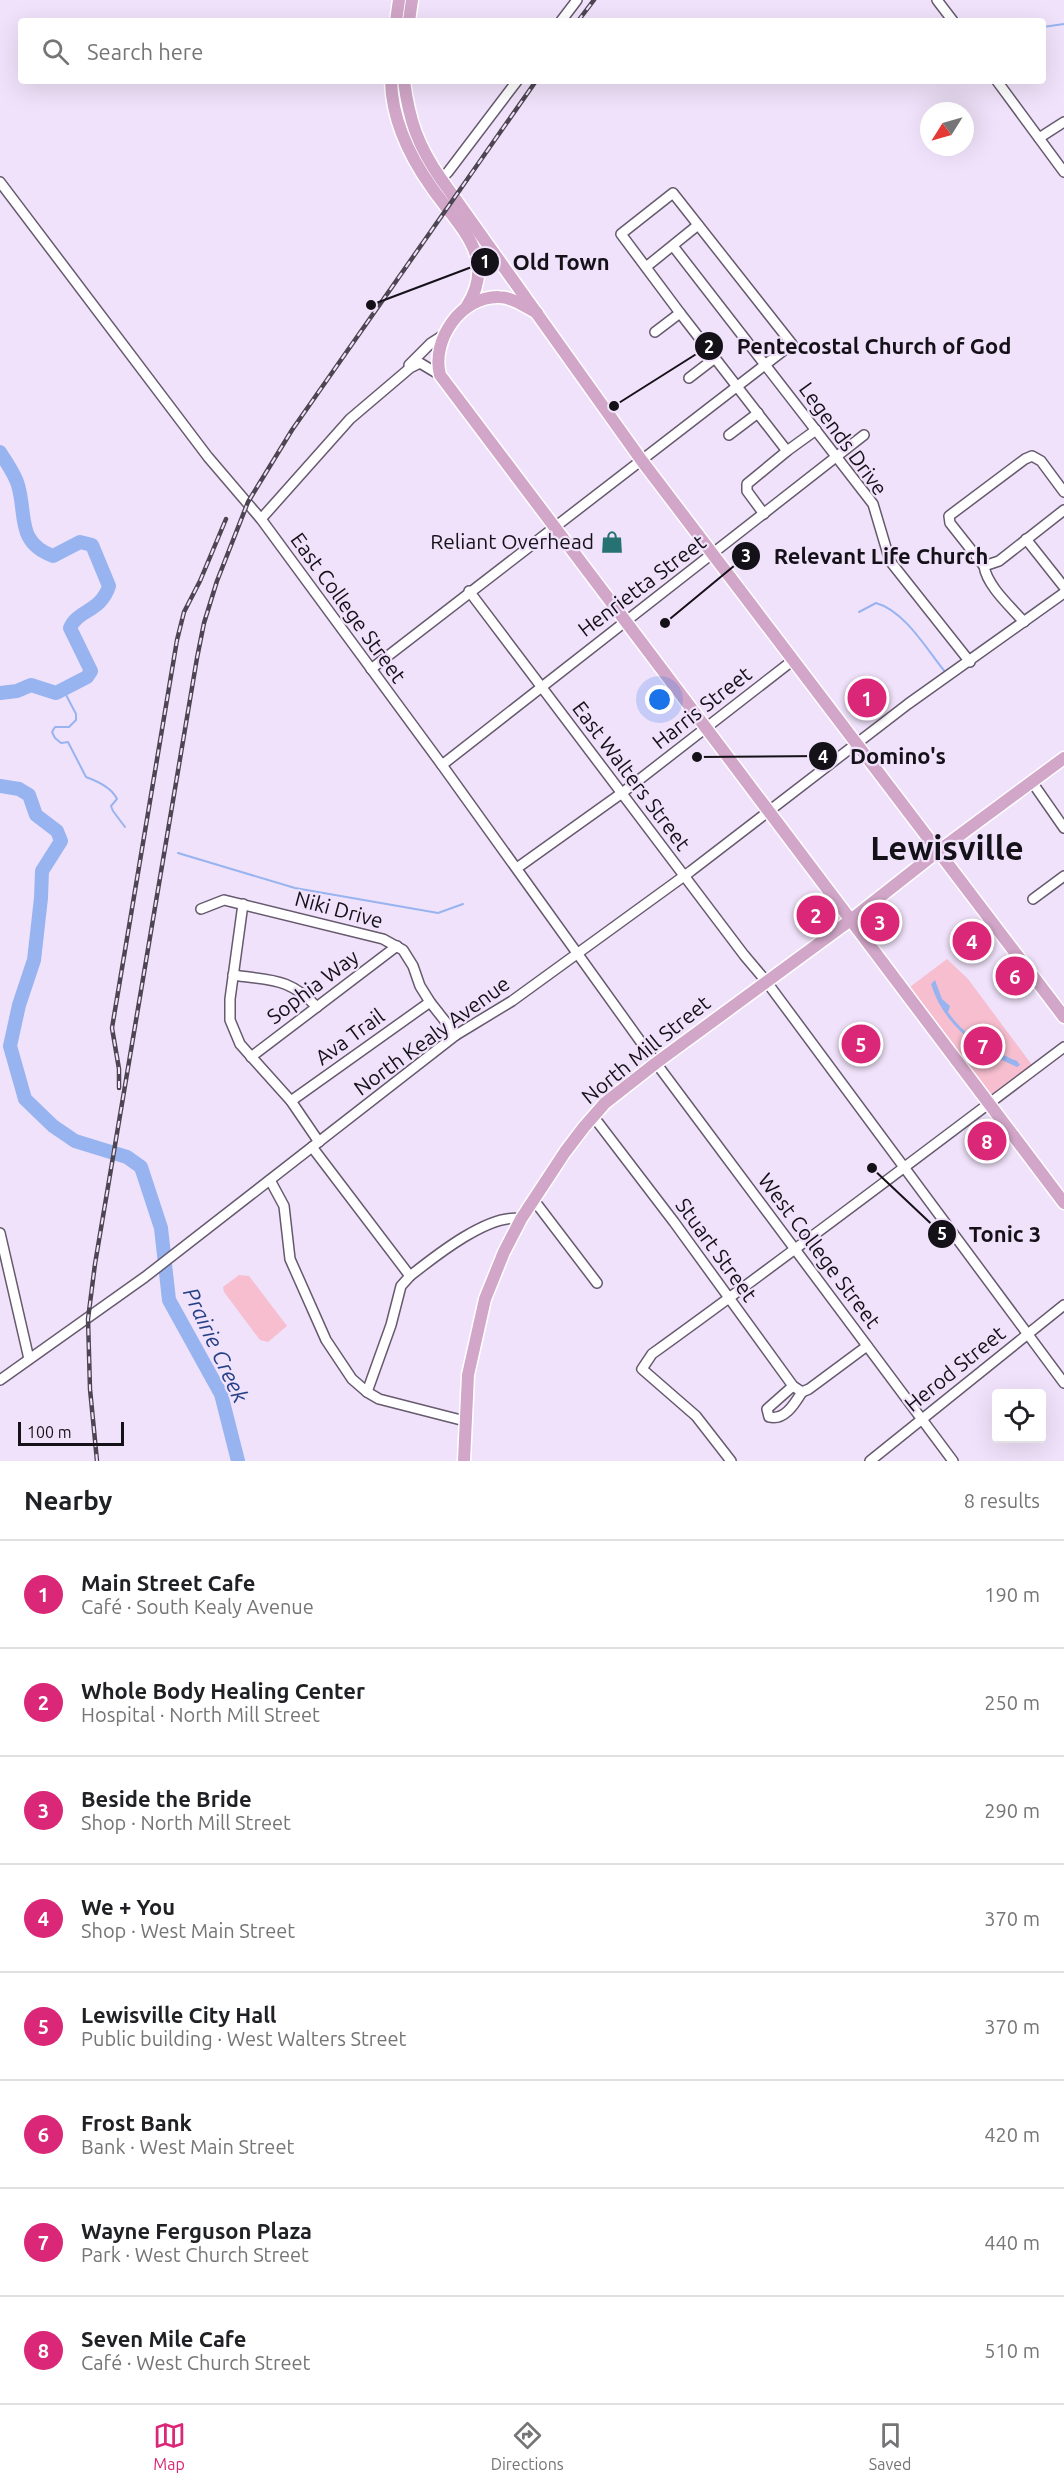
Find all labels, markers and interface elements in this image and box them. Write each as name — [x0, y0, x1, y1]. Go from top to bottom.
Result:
search box — [18, 18, 1046, 84]
icon: search — [39, 35, 72, 68]
text: Search here — [87, 39, 203, 64]
north arrow — [920, 102, 974, 156]
callout: Old Town — [470, 242, 621, 282]
text: Old Town — [512, 249, 610, 274]
text: 1 — [480, 251, 490, 271]
callout: Pentecostal Church of God — [694, 326, 1023, 366]
text: Pentecostal Church of God — [737, 333, 1011, 358]
text: 2 — [704, 336, 714, 356]
street label: Legends Drive — [795, 377, 893, 500]
street label: East College Street — [286, 528, 411, 687]
place label: Reliant Overhead — [430, 529, 594, 553]
street label: Henrietta Street — [573, 529, 710, 641]
shop icon: Reliant Overhead — [599, 529, 625, 555]
callout: Relevant Life Church — [731, 536, 1000, 576]
text: Relevant Life Church — [774, 543, 988, 568]
text: 3 — [741, 545, 751, 565]
street label: Harris Street — [647, 661, 756, 753]
pin: 1 — [848, 676, 886, 720]
your location — [645, 685, 674, 714]
street label: East Walters Street — [568, 696, 696, 855]
callout: Domino's — [808, 736, 958, 776]
text: Domino's — [850, 743, 946, 768]
text: 4 — [818, 746, 828, 766]
district label: Lewisville — [870, 829, 1024, 866]
street label: Niki Drive — [293, 886, 386, 932]
pin: 2 — [796, 892, 836, 938]
pin: 3 — [860, 900, 900, 944]
pin: 4 — [952, 918, 992, 964]
street label: Sophia Way — [262, 944, 363, 1028]
pin: 6 — [996, 954, 1034, 998]
street label: North Kealy Avenue — [349, 971, 514, 1100]
street label: North Mill Street — [576, 990, 714, 1108]
street label: Ava Trail — [310, 1003, 389, 1069]
pin: 5 — [842, 1022, 880, 1066]
pin: 7 — [964, 1024, 1002, 1068]
pin: 8 — [968, 1118, 1006, 1164]
street label: West College Street — [754, 1168, 886, 1333]
street label: Stuart Street — [671, 1193, 762, 1306]
callout: Tonic 3 — [927, 1214, 1053, 1254]
text: Tonic 3 — [969, 1221, 1041, 1246]
text: 5 — [937, 1223, 947, 1243]
water label: Prairie Creek — [179, 1283, 254, 1407]
street label: Herod Street — [899, 1320, 1009, 1416]
map controls — [992, 1389, 1046, 1443]
button: locate — [992, 1389, 1046, 1443]
scale bar — [18, 1419, 124, 1446]
text: 100 m — [27, 1423, 72, 1441]
text: Nearby — [24, 1486, 112, 1515]
text: 8 results — [964, 1489, 1040, 1512]
text: Main Street Cafe — [81, 1570, 255, 1595]
text: 1 — [38, 1583, 49, 1606]
text: 190 m — [984, 1583, 1040, 1606]
text: Café · South Kealy Avenue — [81, 1595, 314, 1618]
text: Whole Body Healing Center — [81, 1678, 365, 1703]
text: 2 — [38, 1691, 49, 1714]
text: 250 m — [984, 1691, 1040, 1714]
text: Hospital · North Mill Street — [81, 1703, 320, 1726]
text: Beside the Bride — [81, 1786, 252, 1811]
text: 3 — [38, 1799, 49, 1822]
text: 290 m — [984, 1799, 1040, 1822]
text: Shop · North Mill Street — [81, 1811, 291, 1834]
text: We + You — [81, 1894, 175, 1919]
text: 4 — [38, 1907, 49, 1930]
text: 370 m — [984, 1907, 1040, 1930]
text: Shop · West Main Street — [81, 1919, 295, 1942]
text: Lewisville City Hall — [81, 2002, 277, 2027]
text: 5 — [38, 2015, 49, 2038]
text: 370 m — [984, 2015, 1040, 2038]
text: Public building · West Walters Street — [81, 2027, 406, 2050]
text: Frost Bank — [81, 2110, 192, 2135]
text: 6 — [38, 2123, 49, 2146]
text: 420 m — [984, 2123, 1040, 2146]
text: Bank · West Main Street — [81, 2135, 294, 2158]
text: Wayne Ferguson Plaza — [81, 2218, 312, 2243]
text: 7 — [38, 2231, 49, 2254]
text: 440 m — [984, 2231, 1040, 2254]
text: Park · West Church Street — [81, 2243, 309, 2266]
text: Seven Mile Cafe — [81, 2326, 246, 2351]
text: 8 — [38, 2339, 49, 2362]
text: 510 m — [984, 2339, 1040, 2362]
text: Café · West Church Street — [81, 2351, 310, 2374]
tab: Map — [153, 2419, 186, 2473]
tab: Directions — [491, 2419, 564, 2473]
tab: Saved — [869, 2419, 911, 2473]

